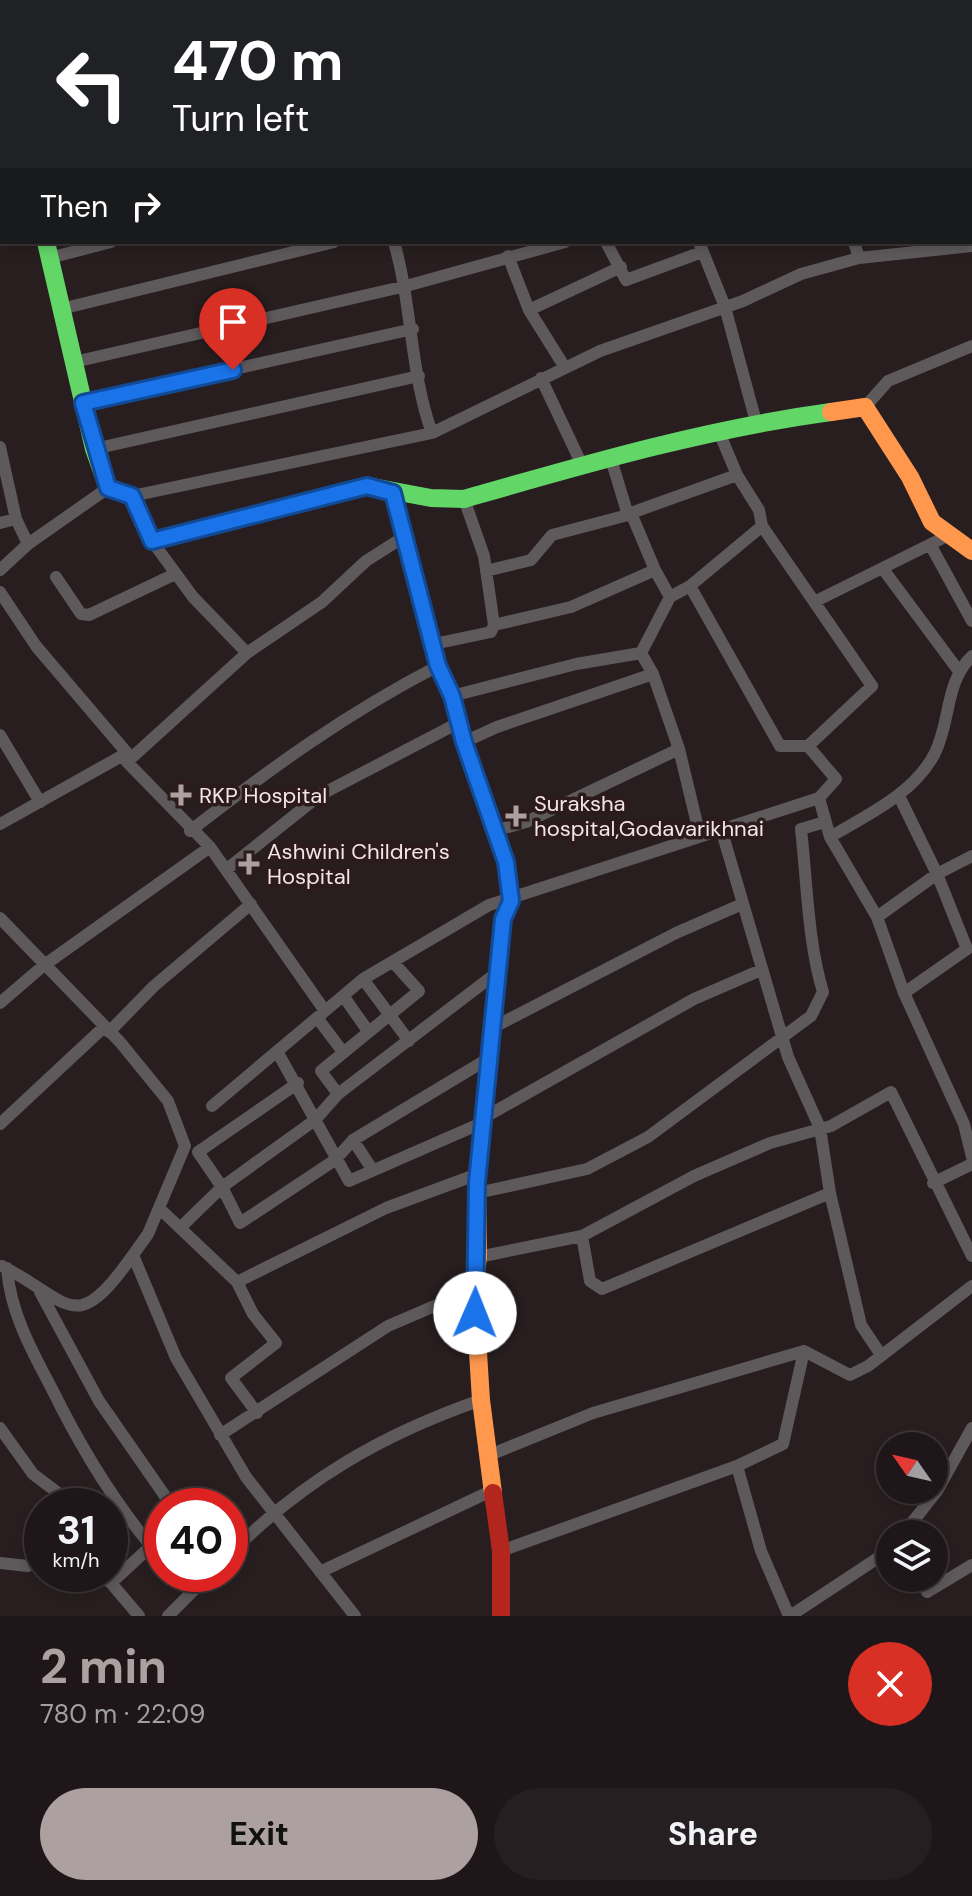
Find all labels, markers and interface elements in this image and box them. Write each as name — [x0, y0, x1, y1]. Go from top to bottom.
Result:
text: 470 m — [172, 24, 343, 97]
icon: left — [40, 32, 144, 136]
text: Turn left — [172, 95, 309, 142]
icon: right — [124, 184, 168, 228]
text: Then — [40, 187, 108, 226]
pin — [199, 288, 267, 370]
icon: arrive — [211, 300, 255, 344]
place label: RKP Hospital — [199, 781, 327, 810]
marker: RKP Hospital — [170, 784, 192, 806]
place label: Suraksha hospital,Godavarikhnai — [534, 789, 764, 843]
marker: Suraksha hospital,Godavarikhnai — [505, 805, 527, 827]
place label: Ashwini Children's Hospital — [267, 837, 450, 891]
marker: Ashwini Children's Hospital — [238, 853, 260, 875]
position arrow — [433, 1271, 517, 1355]
north arrow — [876, 1432, 948, 1504]
map controls — [876, 1432, 948, 1592]
speed limit sign: 40 — [144, 1488, 248, 1592]
text: 31 — [57, 1504, 95, 1556]
button: layers — [876, 1520, 948, 1592]
text: km/h — [52, 1547, 100, 1573]
text: 2 min — [40, 1635, 167, 1698]
button: close — [848, 1642, 932, 1726]
text: 780 m · 22:09 — [40, 1697, 205, 1731]
button: Exit — [40, 1788, 478, 1880]
button: Share — [494, 1788, 932, 1880]

